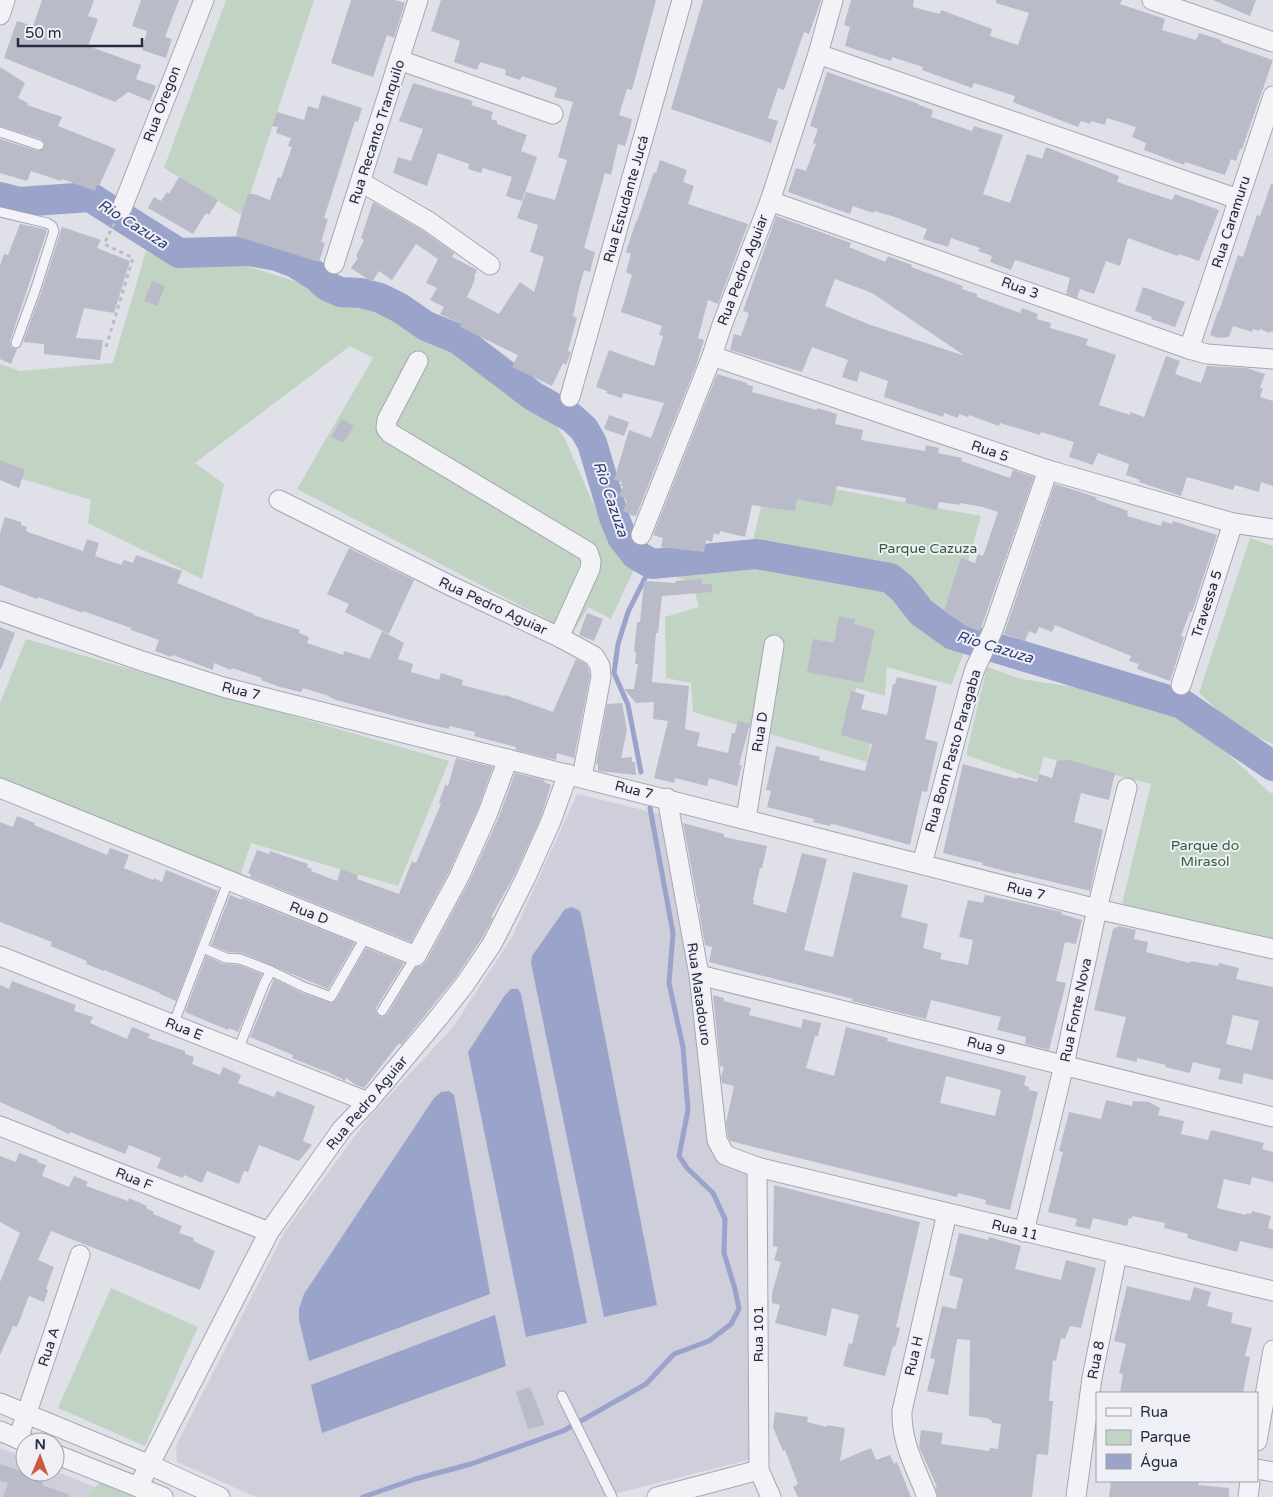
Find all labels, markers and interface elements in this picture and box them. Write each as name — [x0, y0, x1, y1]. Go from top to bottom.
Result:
scale bar — [18, 15, 141, 47]
text: 50 m — [25, 24, 62, 42]
street label: Rua Recanto Tranquilo — [346, 57, 408, 207]
street label: Rua Oregon — [140, 64, 184, 144]
street label: Rua Estudante Jucá — [600, 133, 652, 265]
street label: Rua Caramuru — [1208, 174, 1254, 270]
water label: Rio Cazuza — [95, 195, 172, 253]
street label: Rua Pedro Aguiar — [714, 211, 772, 328]
street label: Rua 3 — [999, 273, 1041, 303]
street label: Rua 5 — [969, 437, 1011, 465]
water label: Rio Cazuza — [590, 459, 633, 540]
park label: Parque Cazuza — [879, 540, 977, 557]
street label: Travessa 5 — [1188, 568, 1226, 640]
street label: Rua Pedro Aguiar — [436, 573, 550, 639]
water label: Rio Cazuza — [955, 627, 1036, 667]
street label: Rua Bom Pasto Paragaba — [922, 667, 984, 835]
street label: Rua 7 — [220, 678, 262, 704]
street label: Rua D — [748, 711, 772, 753]
street label: Rua 7 — [613, 777, 655, 803]
park label: Parque do Mirasol — [1171, 837, 1239, 870]
street label: Rua 7 — [1005, 878, 1047, 904]
street label: Rua D — [287, 898, 331, 928]
street label: Rua Matadouro — [683, 941, 715, 1047]
street label: Rua Fonte Nova — [1057, 956, 1095, 1064]
street label: Rua E — [163, 1014, 205, 1044]
street label: Rua 9 — [965, 1033, 1007, 1059]
street label: Rua Pedro Aguiar — [323, 1052, 412, 1154]
street label: Rua F — [113, 1164, 155, 1194]
street label: Rua 11 — [990, 1216, 1040, 1244]
street label: Rua 101 — [750, 1306, 767, 1362]
street label: Rua A — [35, 1325, 63, 1369]
street label: Rua H — [901, 1334, 927, 1378]
street label: Rua 8 — [1084, 1339, 1108, 1381]
legend — [1096, 1392, 1258, 1482]
text: Rua — [1140, 1403, 1168, 1421]
text: Parque — [1140, 1428, 1191, 1446]
north arrow — [15, 1432, 65, 1482]
text: N — [34, 1436, 46, 1453]
text: Água — [1140, 1453, 1178, 1471]

